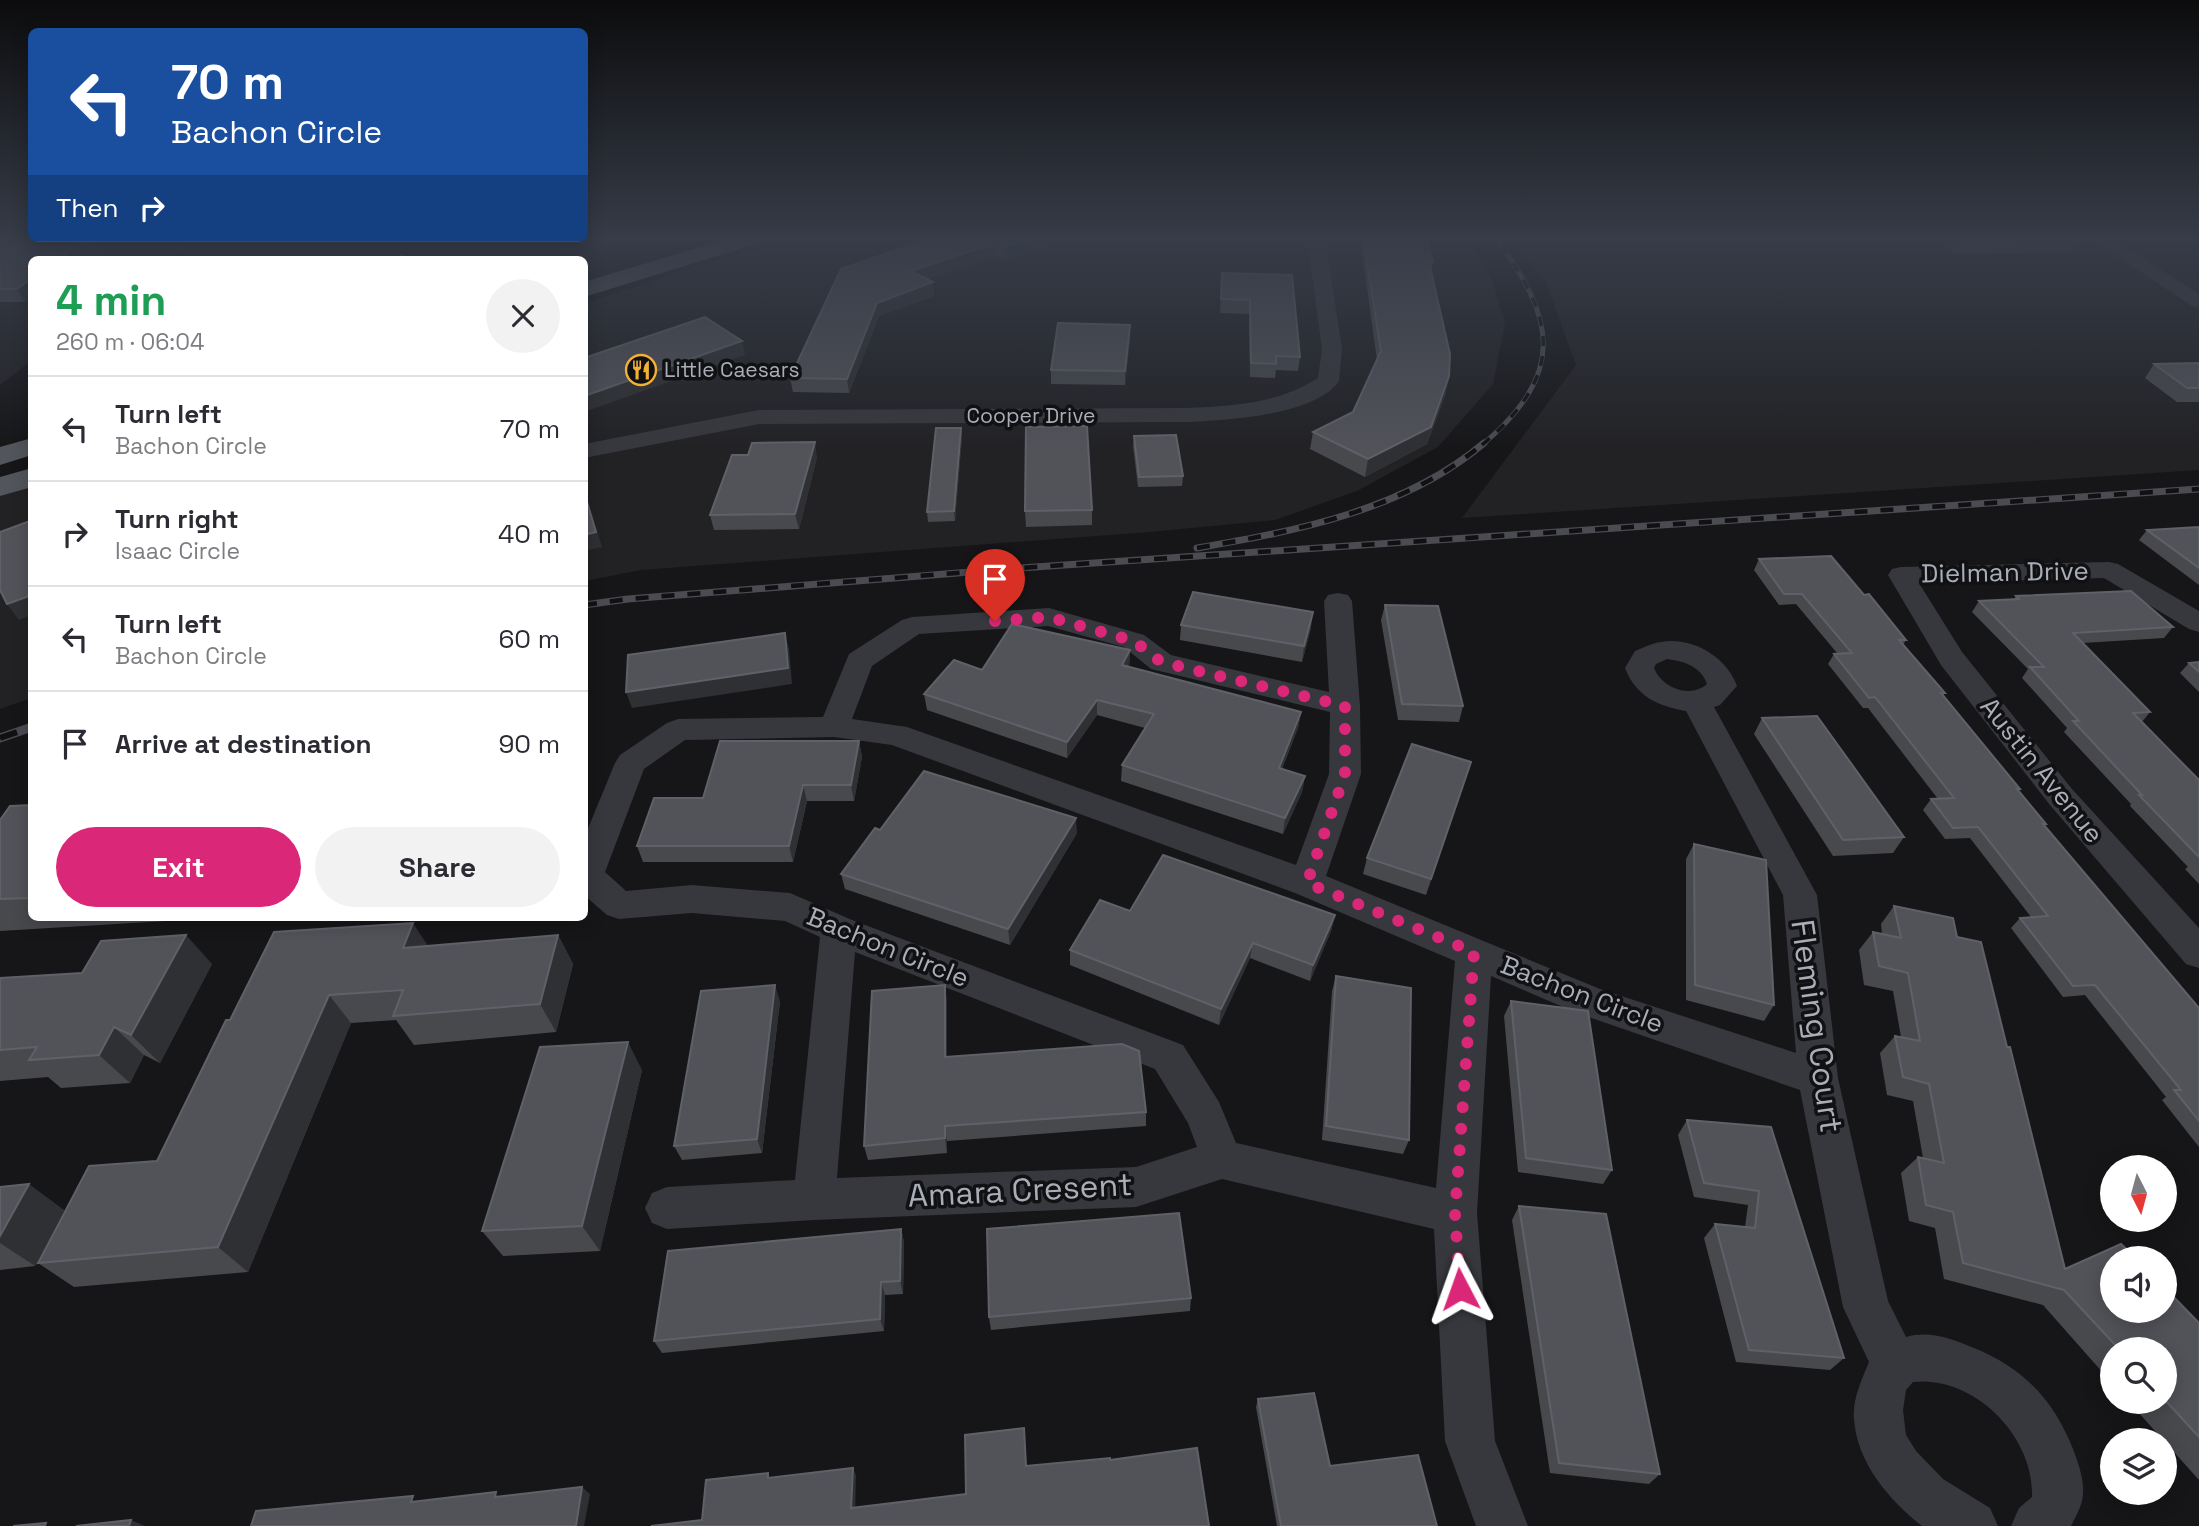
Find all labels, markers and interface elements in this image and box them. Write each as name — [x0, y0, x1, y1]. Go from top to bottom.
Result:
text: 70 m — [171, 51, 284, 113]
icon: left — [56, 56, 147, 147]
text: Bachon Circle — [171, 112, 382, 152]
icon: right — [133, 189, 171, 227]
text: Then — [56, 191, 119, 225]
text: 4 min — [56, 274, 166, 327]
button: close — [486, 279, 560, 353]
text: 260 m · 06:04 — [56, 327, 204, 357]
restaurant icon: Little Caesars — [624, 353, 658, 387]
place label: Little Caesars — [664, 356, 800, 383]
text: Turn left — [115, 397, 222, 431]
street label: Cooper Drive — [966, 402, 1096, 429]
icon: left — [56, 410, 94, 448]
text: 70 m — [500, 412, 560, 446]
text: Bachon Circle — [115, 431, 267, 461]
text: Turn right — [115, 502, 239, 536]
icon: right — [56, 515, 94, 553]
text: 40 m — [498, 517, 560, 551]
text: Isaac Circle — [115, 536, 240, 566]
pin — [965, 549, 1025, 621]
street label: Dielman Drive — [1921, 554, 2089, 590]
icon: arrive — [976, 560, 1014, 598]
text: Turn left — [115, 607, 222, 641]
icon: left — [56, 620, 94, 658]
text: 60 m — [498, 622, 560, 656]
text: Bachon Circle — [115, 641, 267, 671]
street label: Austin Avenue — [1973, 690, 2111, 850]
icon: arrive — [56, 725, 94, 763]
text: Arrive at destination — [115, 727, 372, 761]
text: 90 m — [498, 727, 560, 761]
button: Exit — [56, 827, 301, 907]
button: Share — [315, 827, 560, 907]
street label: Bachon Circle — [802, 899, 974, 995]
street label: Fleming Court — [1782, 917, 1852, 1135]
street label: Bachon Circle — [1496, 947, 1668, 1041]
north arrow — [2100, 1155, 2177, 1232]
map controls — [2100, 1155, 2177, 1505]
street label: Amara Cresent — [907, 1164, 1133, 1216]
button: sound — [2100, 1246, 2177, 1323]
position arrow — [1423, 1252, 1497, 1326]
button: search — [2100, 1337, 2177, 1414]
button: layers — [2100, 1428, 2177, 1505]

